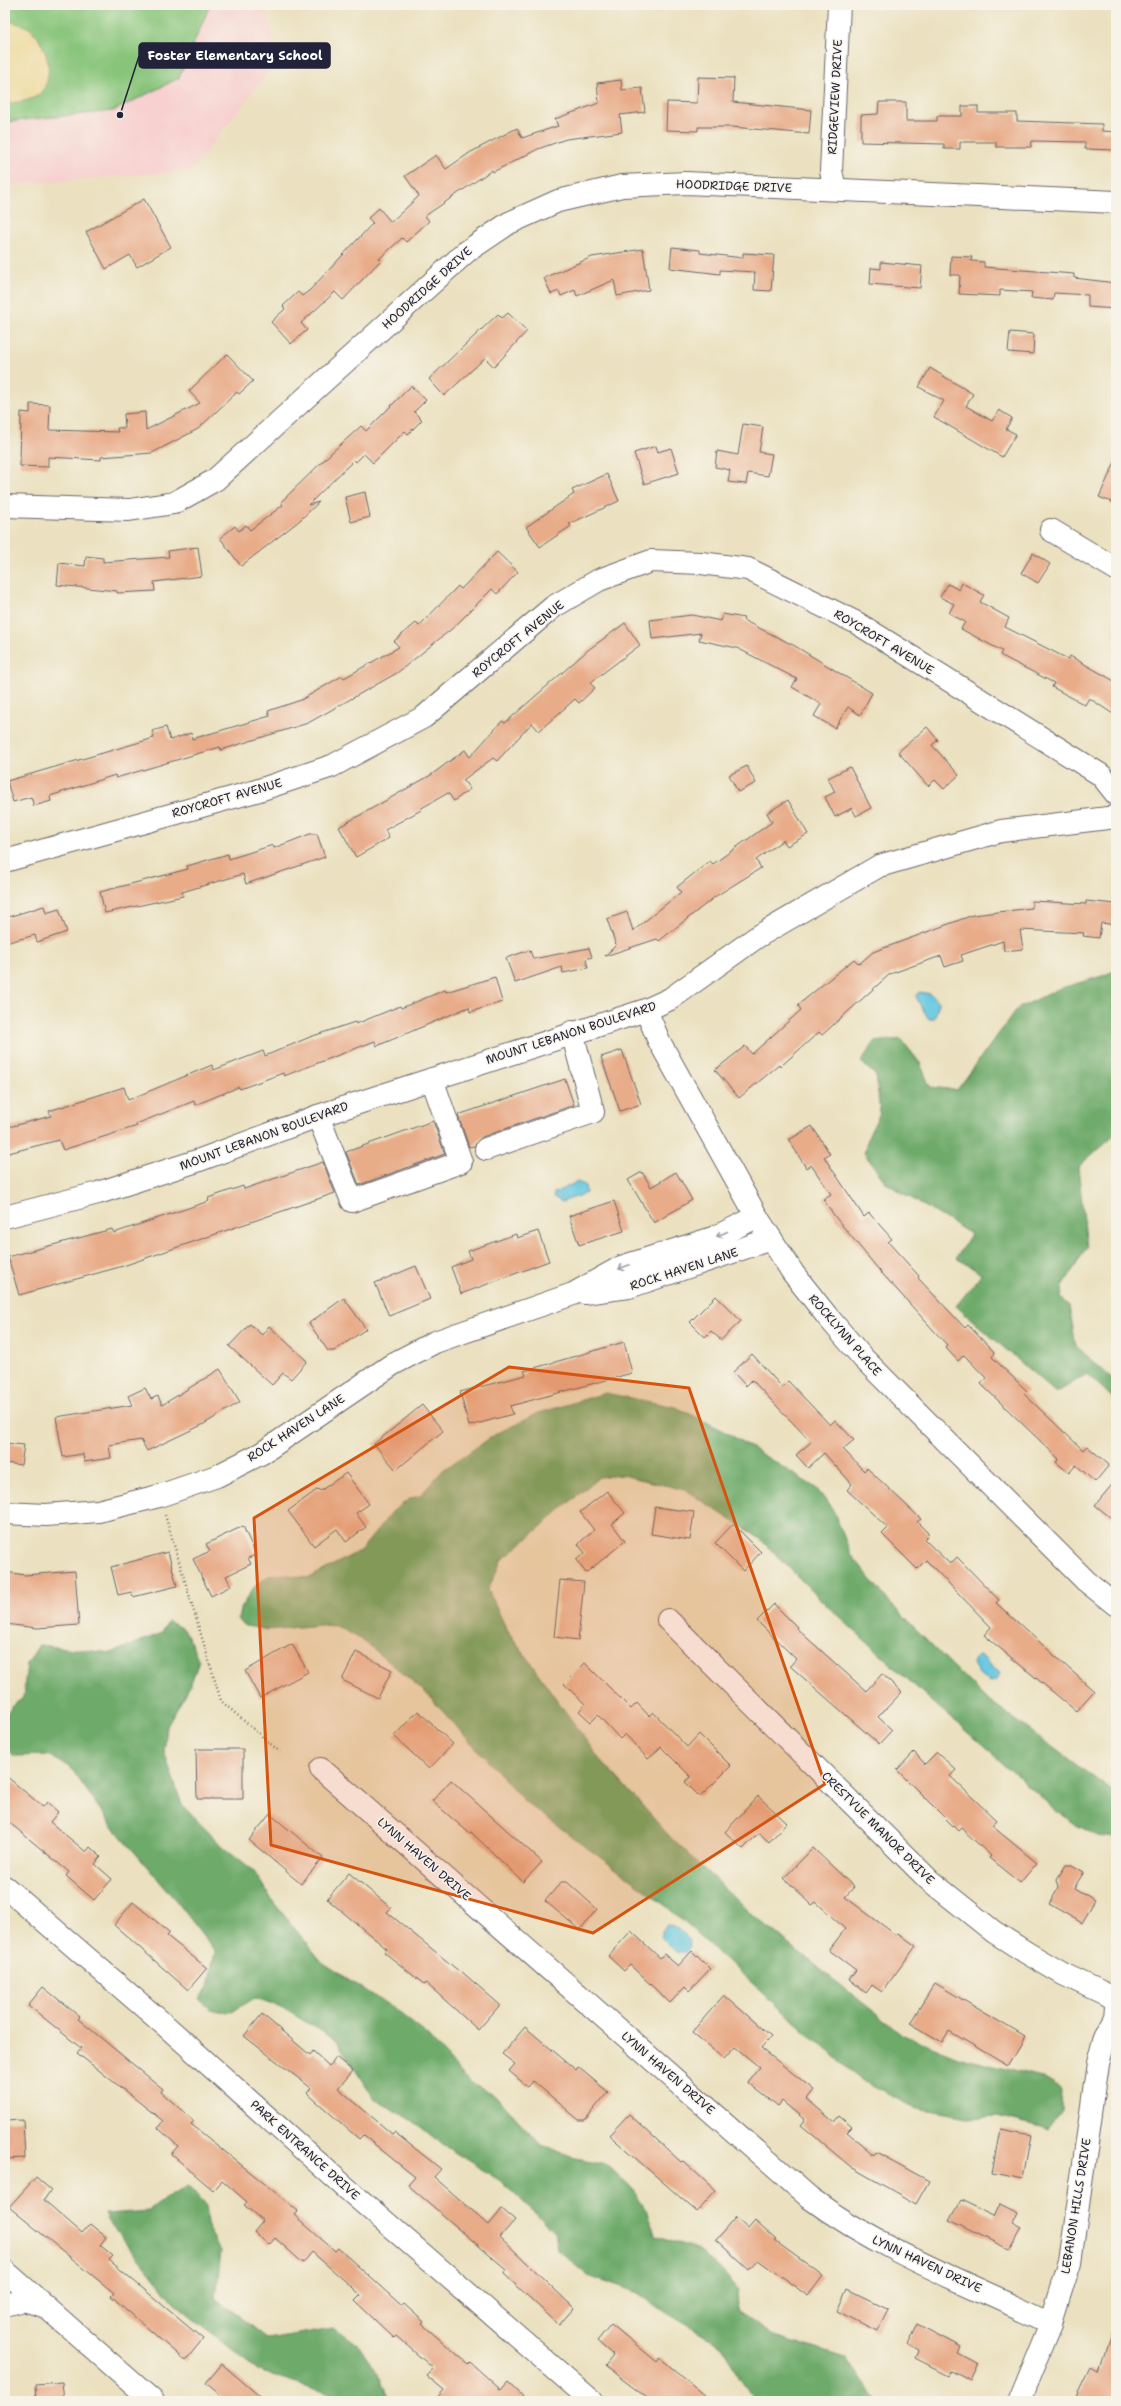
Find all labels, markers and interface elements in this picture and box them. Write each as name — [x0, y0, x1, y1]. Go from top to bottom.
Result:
street label: RIDGEVIEW DRIVE — [824, 39, 846, 155]
callout: Foster Elementary School — [139, 43, 330, 68]
text: Foster Elementary School — [147, 47, 323, 64]
street label: HOODRIDGE DRIVE — [676, 176, 792, 196]
street label: HOODRIDGE DRIVE — [378, 243, 476, 333]
street label: ROYCROFT AVENUE — [469, 597, 567, 681]
street label: ROYCROFT AVENUE — [831, 606, 937, 678]
street label: ROYCROFT AVENUE — [170, 775, 284, 821]
street label: MOUNT LEBANON BOULEVARD — [484, 998, 658, 1068]
street label: MOUNT LEBANON BOULEVARD — [177, 1098, 351, 1174]
one-way arrow — [716, 1230, 728, 1238]
street label: ROCK HAVEN LANE — [628, 1244, 740, 1294]
one-way arrow — [619, 1263, 631, 1271]
street label: ROCKLYNN PLACE — [805, 1291, 885, 1379]
street label: ROCK HAVEN LANE — [244, 1391, 348, 1465]
street label: CRESTVUE MANOR DRIVE — [818, 1768, 938, 1888]
street label: LYNN HAVEN DRIVE — [374, 1814, 474, 1904]
street label: LYNN HAVEN DRIVE — [618, 2028, 718, 2118]
street label: PARK ENTRANCE DRIVE — [247, 2097, 363, 2203]
street label: LEBANON HILLS DRIVE — [1057, 2137, 1095, 2275]
street label: LYNN HAVEN DRIVE — [870, 2232, 984, 2296]

